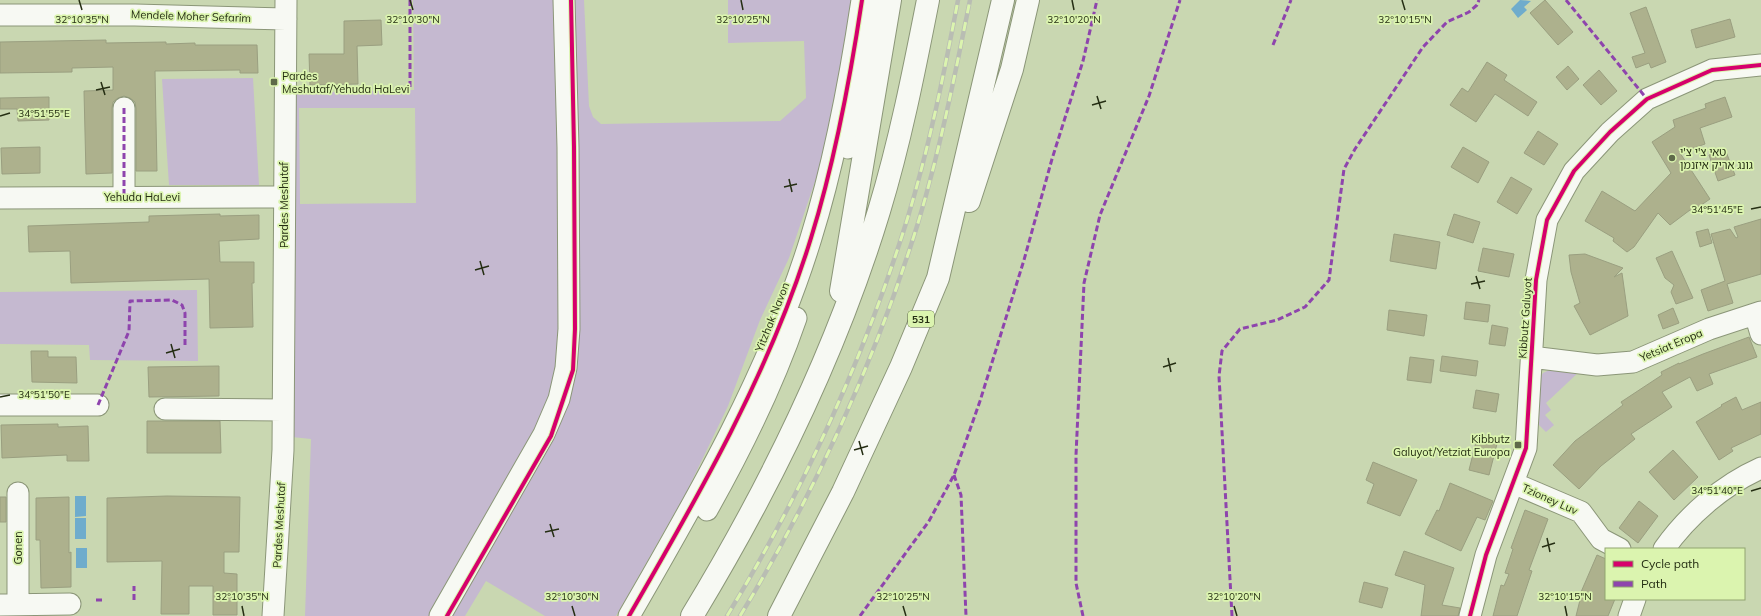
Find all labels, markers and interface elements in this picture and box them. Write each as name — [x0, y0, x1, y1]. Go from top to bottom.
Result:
street label: Mendele Moher Sefarim — [131, 7, 251, 25]
text: 32°10'35"N — [55, 13, 109, 26]
text: 32°10'30"N — [386, 13, 440, 26]
text: 32°10'25"N — [716, 13, 770, 26]
text: 32°10'20"N — [1047, 13, 1101, 26]
text: 32°10'15"N — [1378, 13, 1432, 26]
place label: Pardes Meshutaf/Yehuda HaLevi — [282, 69, 409, 96]
marker: Pardes Meshutaf/Yehuda HaLevi — [269, 77, 279, 87]
text: 34°51'55"E — [18, 107, 70, 120]
place label: טאי צ'י צ'י גונג אריק איזנמן — [1680, 145, 1753, 172]
marker: טאי צ'י צ'י גונג אריק איזנמן — [1667, 153, 1677, 163]
street label: Pardes Meshutaf — [277, 162, 291, 248]
street label: Yehuda HaLevi — [103, 190, 180, 204]
text: 34°51'45"E — [1691, 203, 1743, 216]
street label: Kibbutz Galuyot — [1515, 277, 1535, 359]
street label: Yitzhak Navon — [751, 280, 792, 355]
road number: 531 — [908, 311, 934, 327]
street label: Yetsiat Eropa — [1637, 325, 1705, 365]
text: 34°51'50"E — [18, 388, 70, 401]
place label: Kibbutz Galuyot/Yetziat Europa — [1393, 432, 1510, 459]
marker: Kibbutz Galuyot/Yetziat Europa — [1513, 440, 1523, 450]
street label: Tzioney Luv — [1520, 480, 1580, 518]
street label: Pardes Meshutaf — [270, 481, 288, 568]
text: 34°51'40"E — [1691, 484, 1743, 497]
street label: Gonen — [11, 531, 25, 565]
legend — [1605, 548, 1745, 600]
text: Cycle path — [1641, 556, 1699, 571]
text: Path — [1641, 576, 1667, 591]
text: 32°10'35"N — [215, 590, 269, 603]
text: 32°10'30"N — [545, 590, 599, 603]
text: 32°10'25"N — [876, 590, 930, 603]
text: 32°10'20"N — [1207, 590, 1261, 603]
text: 32°10'15"N — [1538, 590, 1592, 603]

